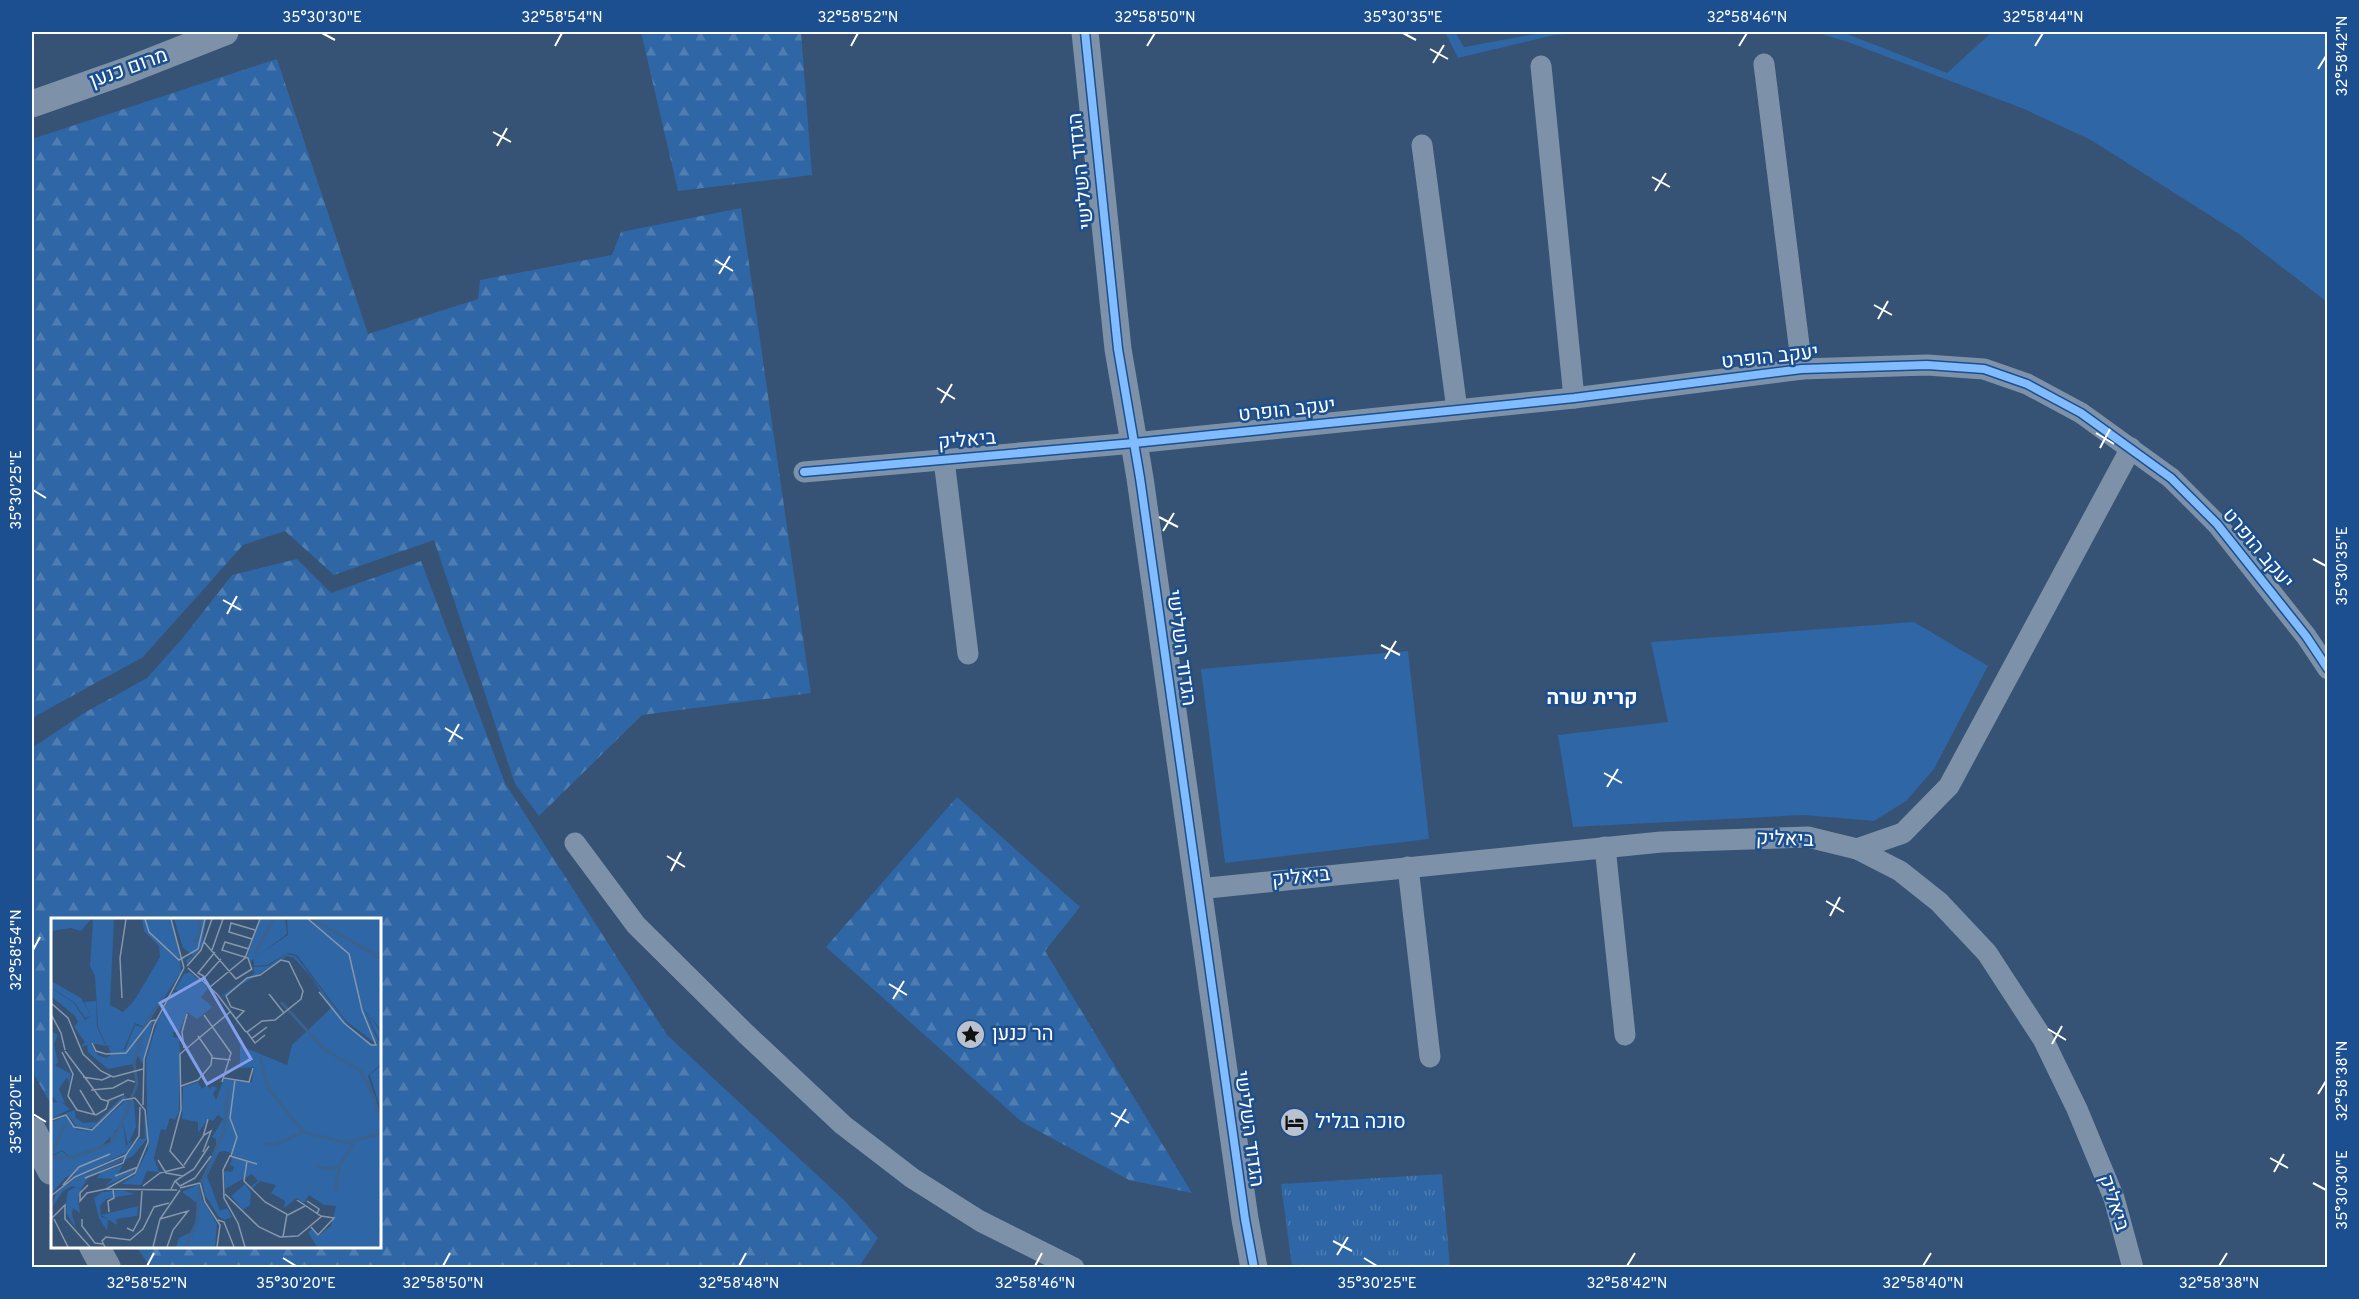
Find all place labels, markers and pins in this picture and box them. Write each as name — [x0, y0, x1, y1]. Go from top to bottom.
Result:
place icon: הר כנען — [955, 1019, 987, 1051]
place label: הר כנען — [992, 1022, 1054, 1048]
hotel icon: סוכה בגליל — [1278, 1107, 1310, 1139]
place label: סוכה בגליל — [1315, 1110, 1406, 1136]

